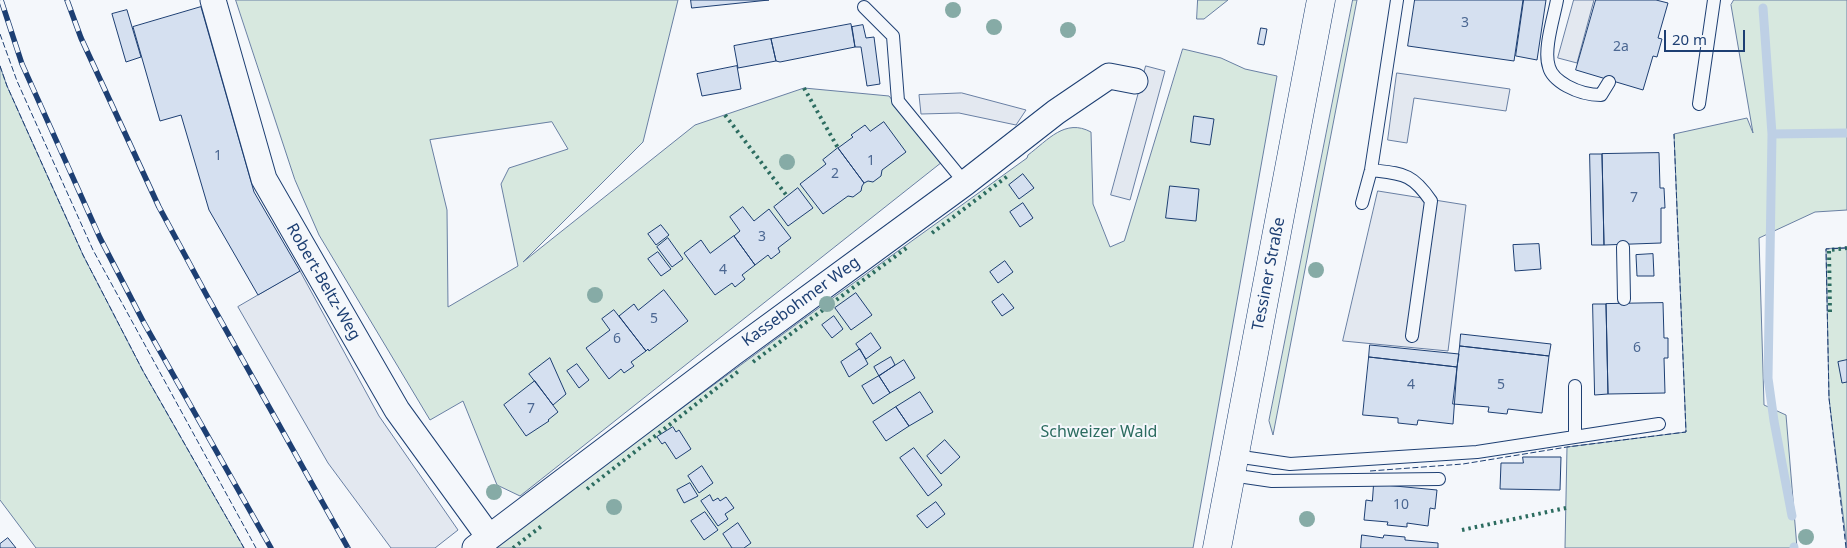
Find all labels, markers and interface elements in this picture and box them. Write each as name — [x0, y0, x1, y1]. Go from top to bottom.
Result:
house number: 3 — [1461, 15, 1469, 31]
scale bar — [1667, 20, 1748, 52]
text: 20 m — [1672, 29, 1707, 49]
house number: 2a — [1613, 39, 1629, 55]
house number: 1 — [214, 148, 222, 164]
house number: 1 — [867, 153, 875, 169]
house number: 2 — [831, 166, 839, 182]
house number: 7 — [1630, 190, 1638, 206]
street label: Tessiner Straße — [1249, 216, 1289, 332]
street label: Robert-Beltz-Weg — [282, 220, 364, 344]
house number: 3 — [758, 229, 766, 245]
street label: Kassebohmer Weg — [738, 253, 864, 351]
house number: 4 — [719, 262, 727, 278]
house number: 5 — [650, 311, 658, 327]
house number: 6 — [613, 331, 621, 347]
house number: 6 — [1633, 340, 1641, 356]
house number: 4 — [1407, 377, 1415, 393]
house number: 5 — [1497, 377, 1505, 393]
house number: 7 — [527, 401, 535, 417]
park label: Schweizer Wald — [1041, 422, 1157, 442]
house number: 10 — [1393, 497, 1409, 513]

